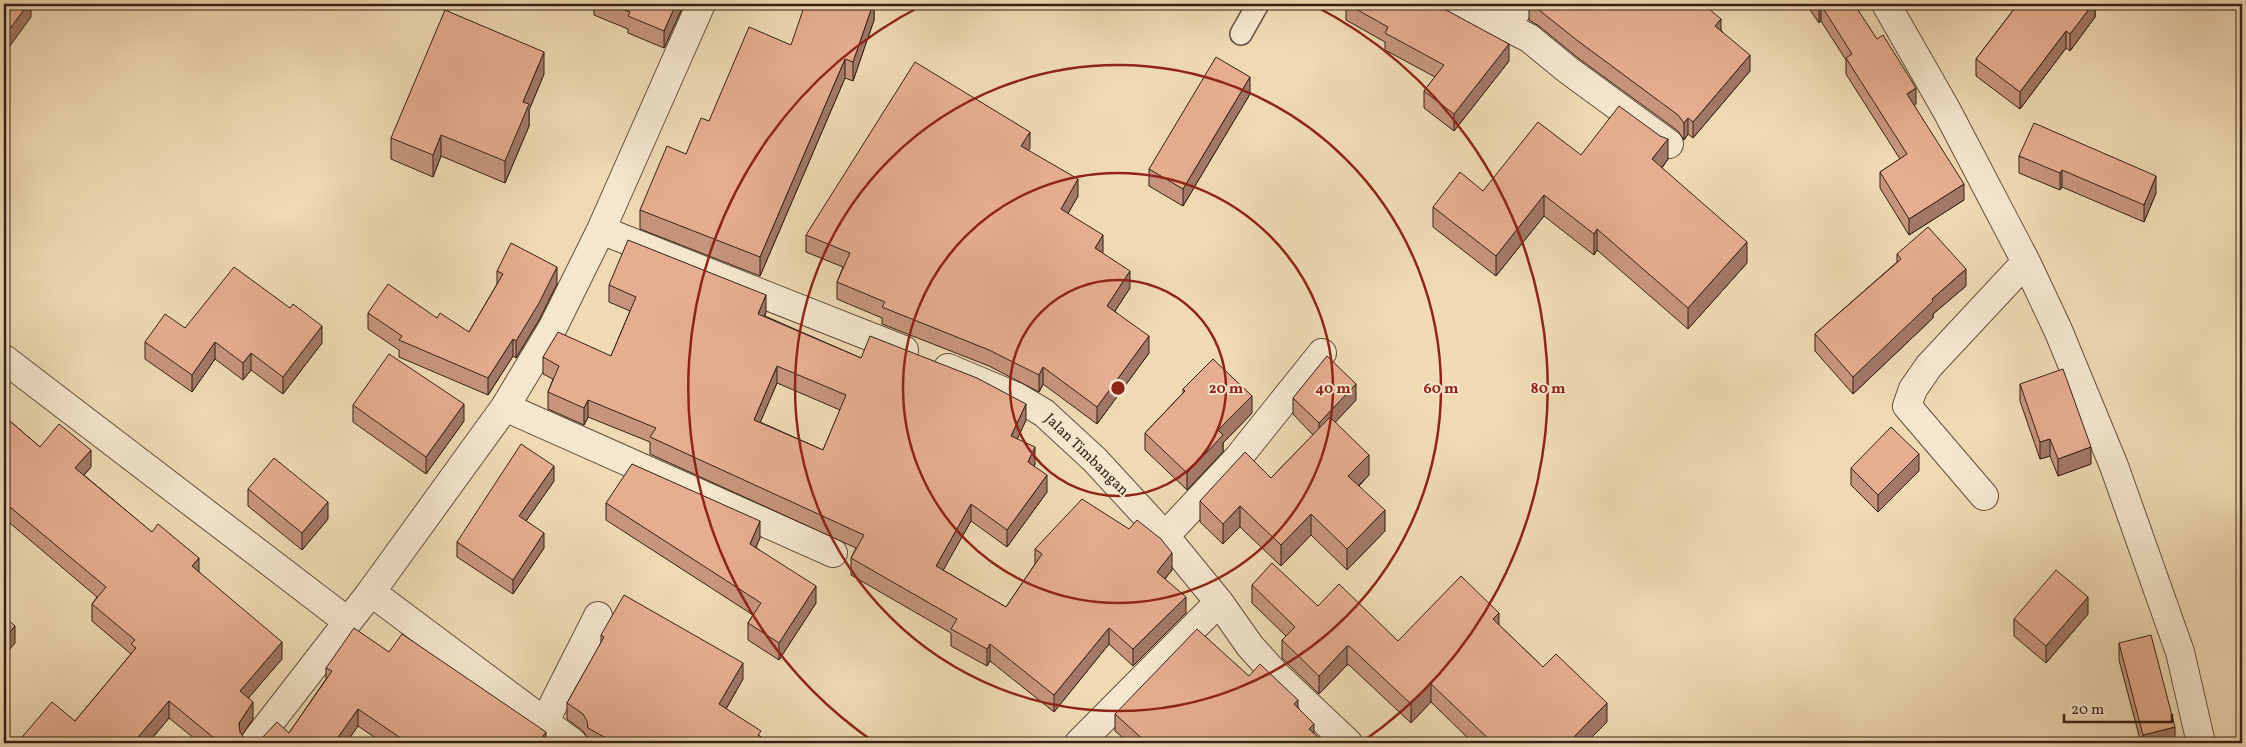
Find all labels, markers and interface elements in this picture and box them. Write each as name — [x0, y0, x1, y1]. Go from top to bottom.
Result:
centre of rings — [1109, 379, 1127, 397]
text: 20 m — [1209, 379, 1244, 400]
text: 40 m — [1315, 379, 1351, 400]
text: 60 m — [1424, 379, 1459, 400]
text: 80 m — [1531, 379, 1566, 400]
street label: Jalan Timbangan — [1039, 409, 1133, 501]
scale bar — [2064, 692, 2171, 724]
text: 20 m — [2071, 700, 2104, 721]

